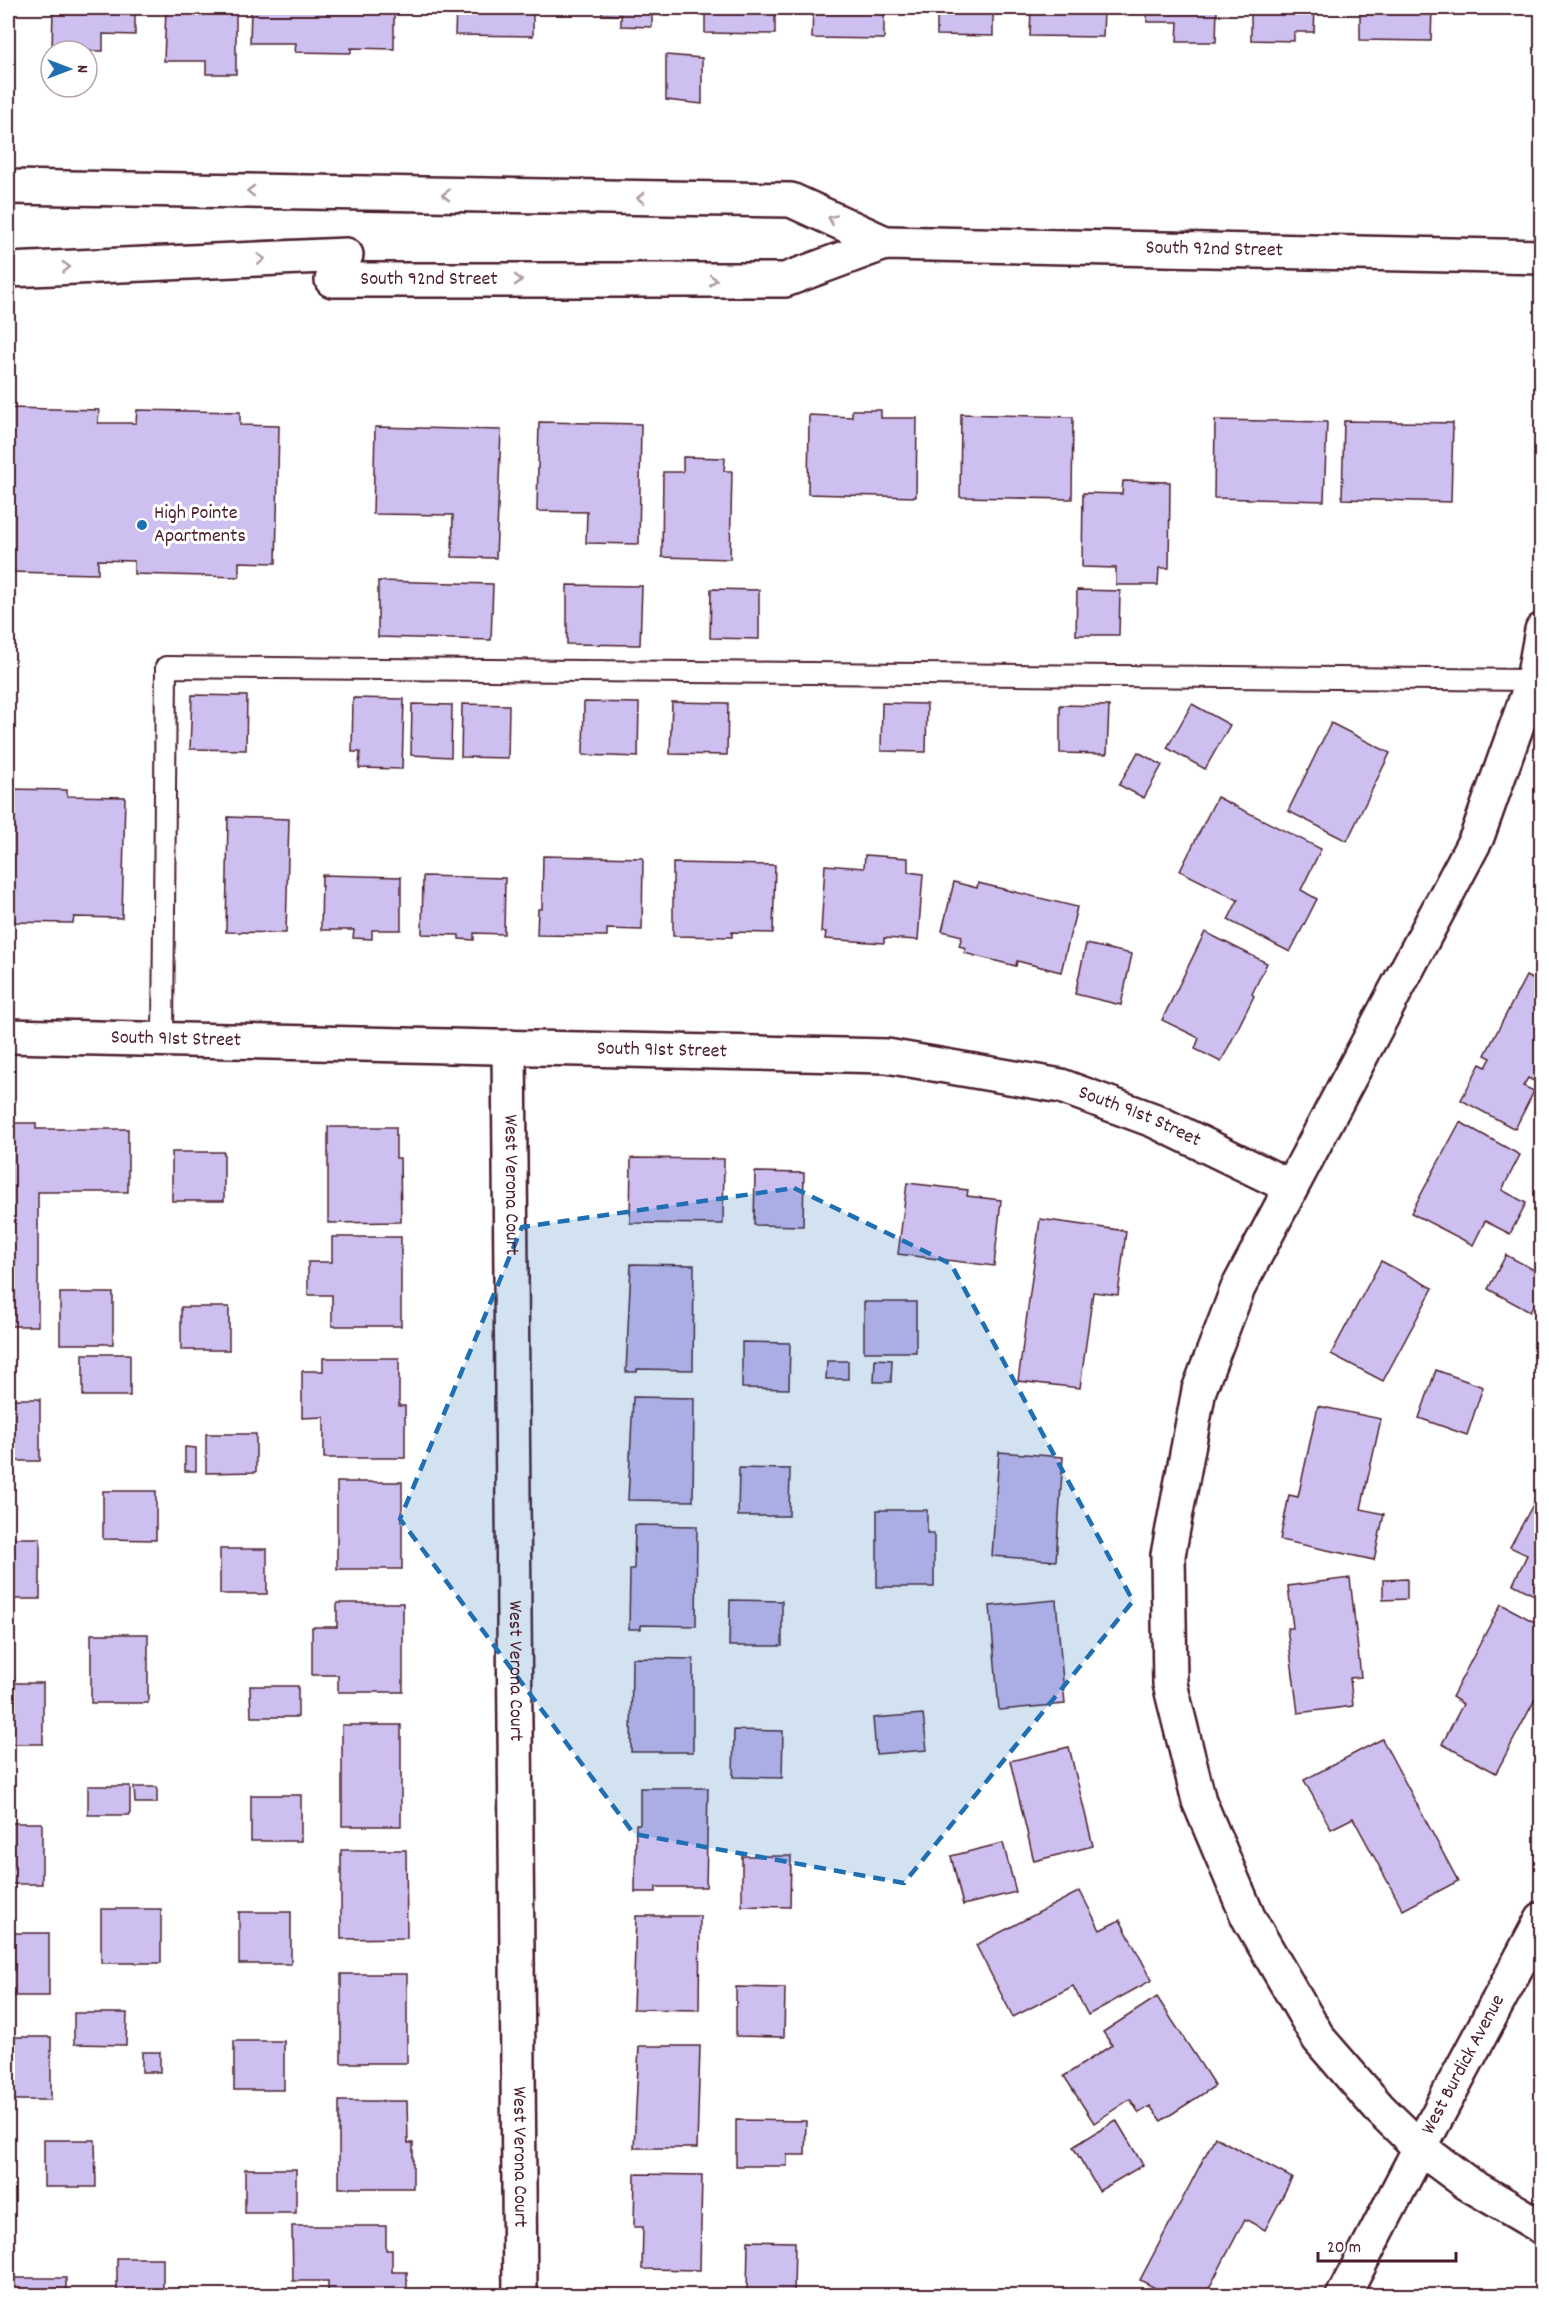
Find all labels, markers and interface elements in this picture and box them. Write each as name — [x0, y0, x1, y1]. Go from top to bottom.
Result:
north arrow — [39, 39, 99, 99]
text: N — [70, 65, 93, 73]
one-way arrow — [247, 185, 256, 198]
one-way arrow — [442, 188, 451, 201]
one-way arrow — [637, 191, 646, 204]
one-way arrow — [827, 214, 838, 226]
street label: South 92nd Street — [1145, 235, 1283, 265]
one-way arrow — [256, 252, 265, 265]
one-way arrow — [61, 261, 70, 274]
street label: South 92nd Street — [360, 266, 498, 294]
one-way arrow — [513, 274, 522, 286]
one-way arrow — [708, 274, 717, 286]
place label: High Pointe Apartments — [154, 500, 246, 551]
marker: High Pointe Apartments — [135, 518, 149, 532]
street label: South 91st Street — [111, 1024, 241, 1055]
street label: South 91st Street — [596, 1035, 727, 1066]
street label: South 91st Street — [1074, 1080, 1205, 1155]
street label: West Verona Court — [496, 1114, 525, 1256]
street label: West Verona Court — [500, 1600, 529, 1742]
street label: West Burdick Avenue — [1415, 1990, 1513, 2140]
street label: West Verona Court — [504, 2086, 533, 2228]
scale bar — [1318, 2225, 1456, 2263]
text: 20 m — [1327, 2236, 1361, 2261]

